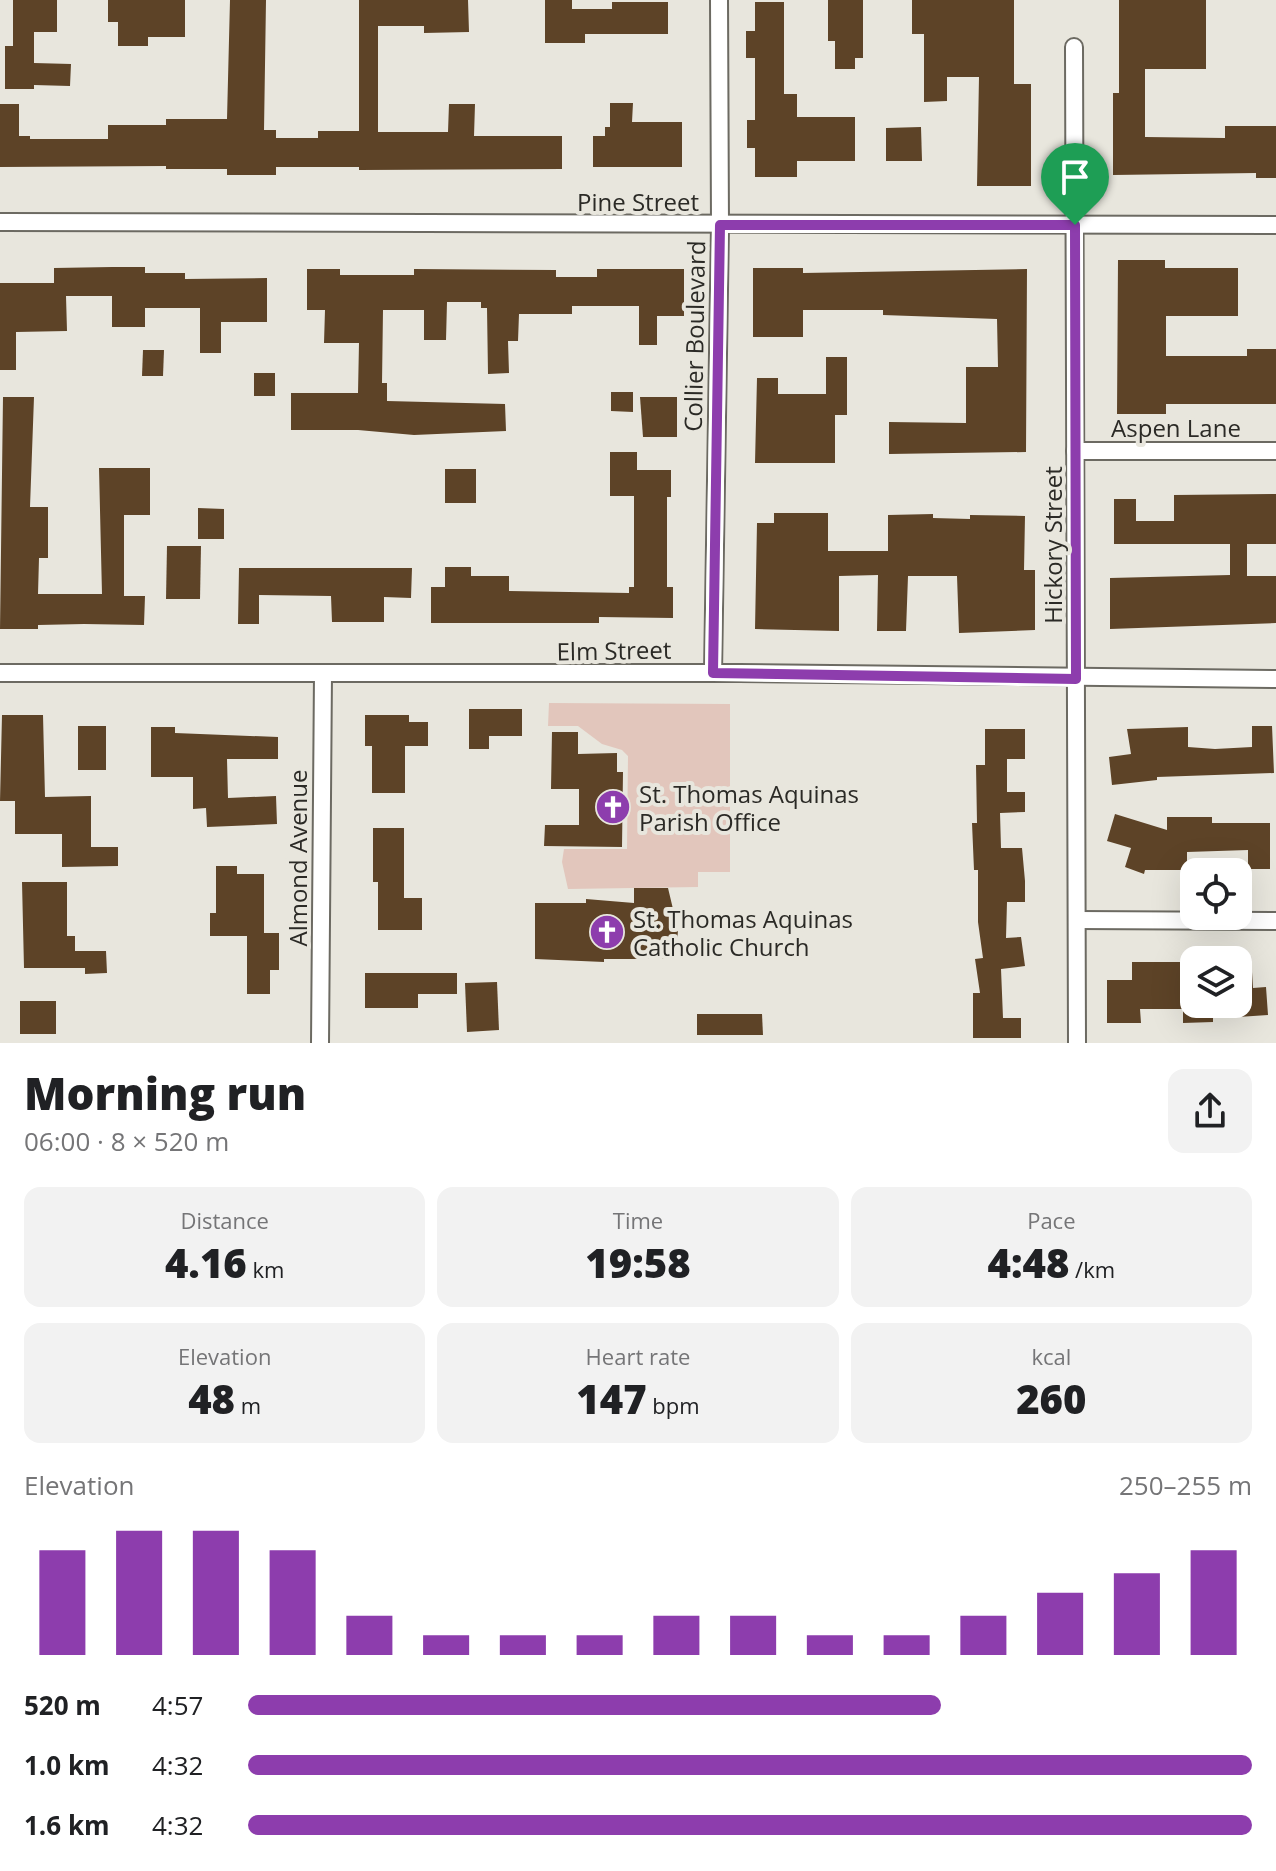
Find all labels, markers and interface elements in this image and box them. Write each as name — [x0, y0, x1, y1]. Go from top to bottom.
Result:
pin — [1041, 143, 1109, 225]
icon: arrive — [1053, 155, 1097, 199]
street label: Pine Street — [577, 185, 699, 218]
street label: Collier Boulevard — [676, 240, 712, 432]
street label: Aspen Lane — [1111, 411, 1241, 444]
street label: Hickory Street — [1036, 466, 1069, 624]
street label: Elm Street — [556, 632, 672, 668]
street label: Almond Avenue — [281, 769, 314, 947]
place label: St. Thomas Aquinas Parish Office — [639, 777, 859, 838]
church icon: St. Thomas Aquinas Parish Office — [594, 788, 632, 826]
map controls — [1180, 858, 1252, 1018]
button: locate — [1180, 858, 1252, 930]
place label: St. Thomas Aquinas Catholic Church — [633, 902, 853, 963]
church icon: St. Thomas Aquinas Catholic Church — [588, 913, 626, 951]
button: layers — [1180, 946, 1252, 1018]
text: Morning run — [24, 1063, 306, 1123]
button: share — [1168, 1069, 1252, 1153]
text: 06:00 · 8 × 520 m — [24, 1123, 229, 1159]
text: Distance — [180, 1205, 269, 1235]
text: Time — [613, 1205, 663, 1235]
text: Pace — [1027, 1205, 1076, 1235]
text: 4.16 — [165, 1235, 247, 1290]
text: 19:58 — [585, 1235, 691, 1290]
text: 4:48 — [988, 1235, 1069, 1290]
text: km — [247, 1254, 284, 1284]
text: /km — [1069, 1254, 1115, 1284]
text: Elevation — [178, 1341, 271, 1371]
text: Heart rate — [586, 1341, 690, 1371]
text: kcal — [1031, 1341, 1071, 1371]
text: 48 — [188, 1371, 235, 1426]
text: 147 — [576, 1371, 647, 1426]
text: 260 — [1016, 1371, 1086, 1426]
text: m — [235, 1390, 261, 1420]
text: bpm — [647, 1390, 700, 1420]
text: Elevation — [24, 1467, 134, 1503]
text: 250–255 m — [1119, 1467, 1252, 1503]
text: 520 m — [24, 1687, 101, 1723]
text: 4:57 — [152, 1687, 203, 1723]
text: 1.0 km — [24, 1747, 110, 1783]
text: 4:32 — [152, 1747, 203, 1783]
text: 1.6 km — [24, 1807, 110, 1843]
text: 4:32 — [152, 1807, 203, 1843]

